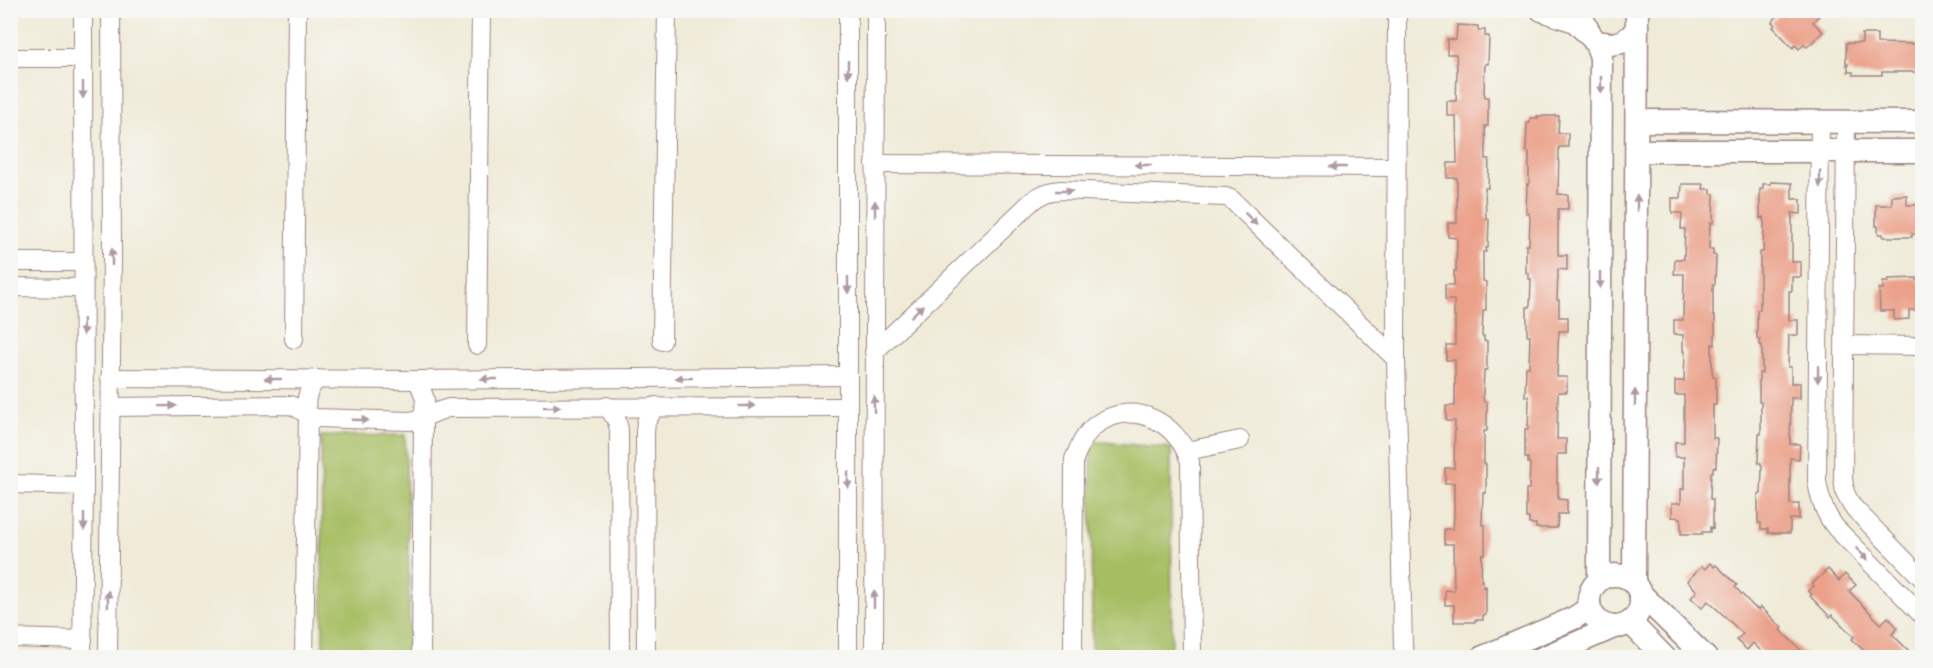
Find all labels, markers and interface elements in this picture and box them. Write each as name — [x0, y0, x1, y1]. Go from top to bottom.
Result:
one-way arrow — [843, 59, 853, 78]
one-way arrow — [1596, 75, 1606, 94]
one-way arrow — [78, 80, 88, 99]
one-way arrow — [1133, 161, 1152, 170]
one-way arrow — [1328, 162, 1347, 172]
one-way arrow — [1815, 170, 1825, 189]
one-way arrow — [1055, 186, 1074, 196]
one-way arrow — [1632, 193, 1642, 212]
one-way arrow — [870, 200, 880, 219]
one-way arrow — [1243, 211, 1257, 225]
one-way arrow — [107, 248, 117, 267]
one-way arrow — [1595, 270, 1605, 289]
one-way arrow — [843, 275, 853, 294]
one-way arrow — [909, 305, 923, 319]
one-way arrow — [78, 317, 87, 336]
one-way arrow — [1813, 365, 1823, 384]
one-way arrow — [675, 373, 694, 383]
one-way arrow — [264, 374, 283, 383]
one-way arrow — [480, 374, 499, 384]
one-way arrow — [1630, 388, 1640, 407]
one-way arrow — [869, 395, 879, 414]
one-way arrow — [737, 401, 756, 411]
one-way arrow — [159, 402, 178, 411]
one-way arrow — [542, 402, 561, 412]
one-way arrow — [350, 415, 369, 424]
one-way arrow — [1594, 465, 1604, 484]
one-way arrow — [843, 470, 853, 489]
one-way arrow — [79, 512, 89, 531]
one-way arrow — [1854, 546, 1868, 560]
one-way arrow — [103, 590, 113, 609]
one-way arrow — [869, 590, 879, 609]

